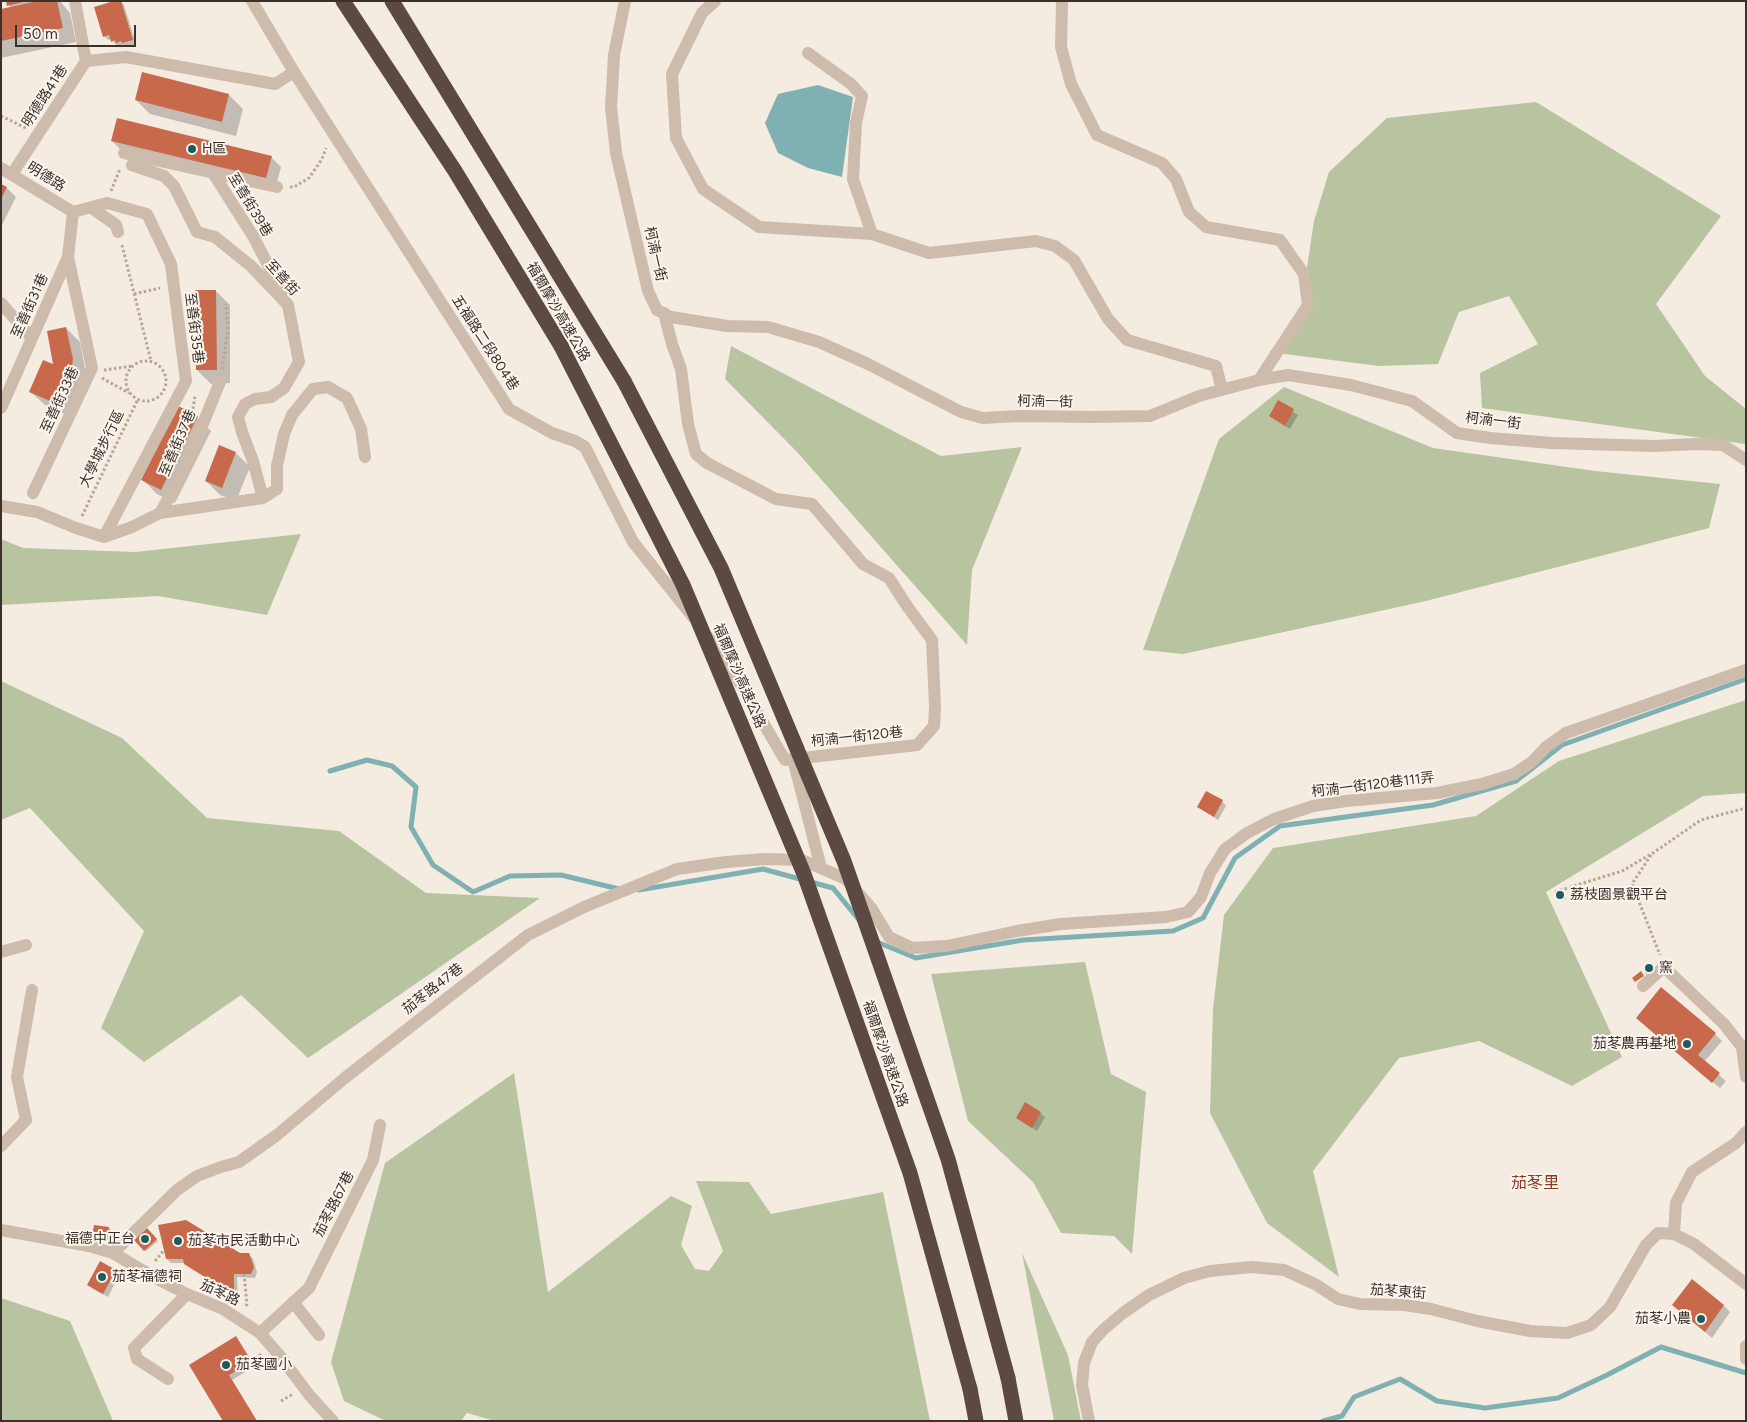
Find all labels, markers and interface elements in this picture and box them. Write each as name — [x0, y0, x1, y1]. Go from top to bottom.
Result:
scale bar — [18, 15, 139, 47]
text: 50 m — [23, 25, 58, 43]
street label: 明德路41巷 — [19, 62, 71, 130]
place label: H區 — [202, 141, 227, 157]
marker: H區 — [186, 143, 198, 155]
street label: 明德路 — [24, 159, 68, 195]
street label: 至善街39巷 — [224, 170, 276, 240]
street label: 柯湳一街 — [641, 225, 669, 283]
street label: 至善街 — [262, 257, 302, 299]
street label: 福爾摩沙高速公路 — [523, 259, 593, 365]
street label: 至善街31巷 — [8, 271, 52, 341]
street label: 至善街35巷 — [181, 291, 207, 365]
street label: 五福路二段804巷 — [448, 292, 522, 394]
street label: 至善街33巷 — [37, 364, 83, 436]
street label: 柯湳一街 — [1017, 393, 1073, 411]
street label: 至善街37巷 — [156, 407, 200, 479]
street label: 大學城步行區 — [76, 408, 128, 490]
street label: 柯湳一街 — [1464, 409, 1522, 433]
street label: 福爾摩沙高速公路 — [709, 621, 769, 731]
street label: 柯湳一街120巷 — [810, 724, 904, 750]
street label: 柯湳一街120巷111弄 — [1310, 769, 1436, 801]
place label: 荔枝園景觀平台 — [1570, 887, 1668, 903]
marker: 荔枝園景觀平台 — [1554, 889, 1566, 901]
street label: 茄苳路47巷 — [399, 960, 467, 1018]
place label: 窯 — [1659, 960, 1673, 976]
marker: 窯 — [1643, 962, 1655, 974]
street label: 福爾摩沙高速公路 — [859, 998, 911, 1110]
place label: 茄苳農再基地 — [1593, 1036, 1677, 1052]
marker: 茄苳農再基地 — [1681, 1038, 1693, 1050]
street label: 茄苳路67巷 — [310, 1168, 358, 1240]
district label: 茄苳里 — [1511, 1173, 1559, 1193]
place label: 福德中正台 — [65, 1231, 135, 1247]
marker: 福德中正台 — [139, 1233, 151, 1245]
place label: 茄苳市民活動中心 — [188, 1233, 300, 1249]
marker: 茄苳市民活動中心 — [172, 1235, 184, 1247]
place label: 茄苳福德祠 — [112, 1269, 182, 1285]
marker: 茄苳福德祠 — [96, 1271, 108, 1283]
street label: 茄苳路 — [197, 1277, 243, 1309]
street label: 茄苳東街 — [1369, 1282, 1427, 1302]
place label: 茄苳小農 — [1635, 1311, 1691, 1327]
marker: 茄苳小農 — [1695, 1313, 1707, 1325]
place label: 茄苳國小 — [236, 1357, 292, 1373]
marker: 茄苳國小 — [220, 1359, 232, 1371]

